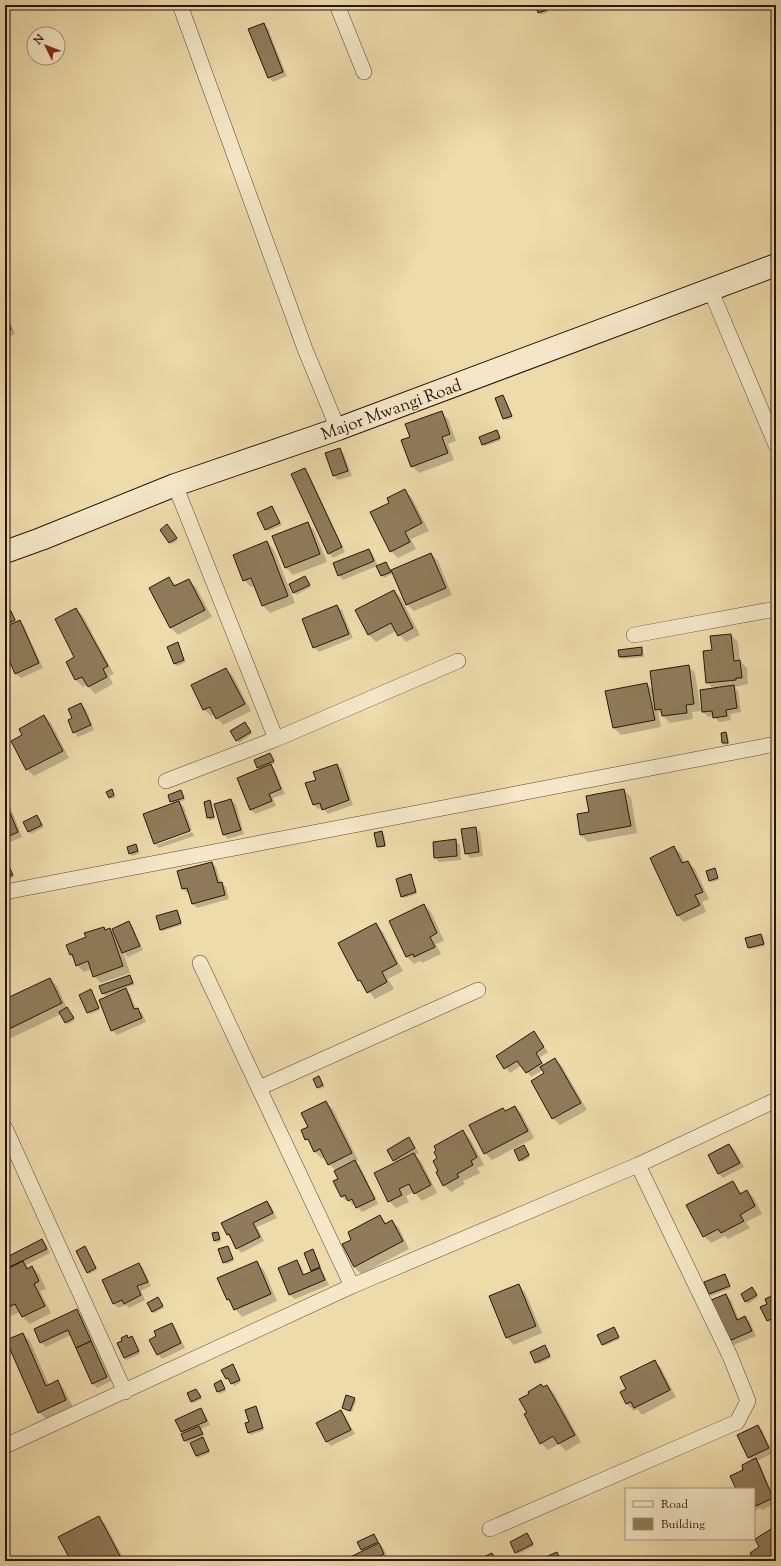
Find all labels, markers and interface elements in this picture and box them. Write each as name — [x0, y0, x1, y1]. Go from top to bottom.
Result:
north arrow — [26, 26, 66, 66]
text: N — [30, 31, 48, 49]
street label: Major Mwangi Road — [318, 374, 466, 447]
legend — [625, 1488, 755, 1540]
text: Road — [661, 1496, 688, 1514]
text: Building — [661, 1516, 705, 1534]

